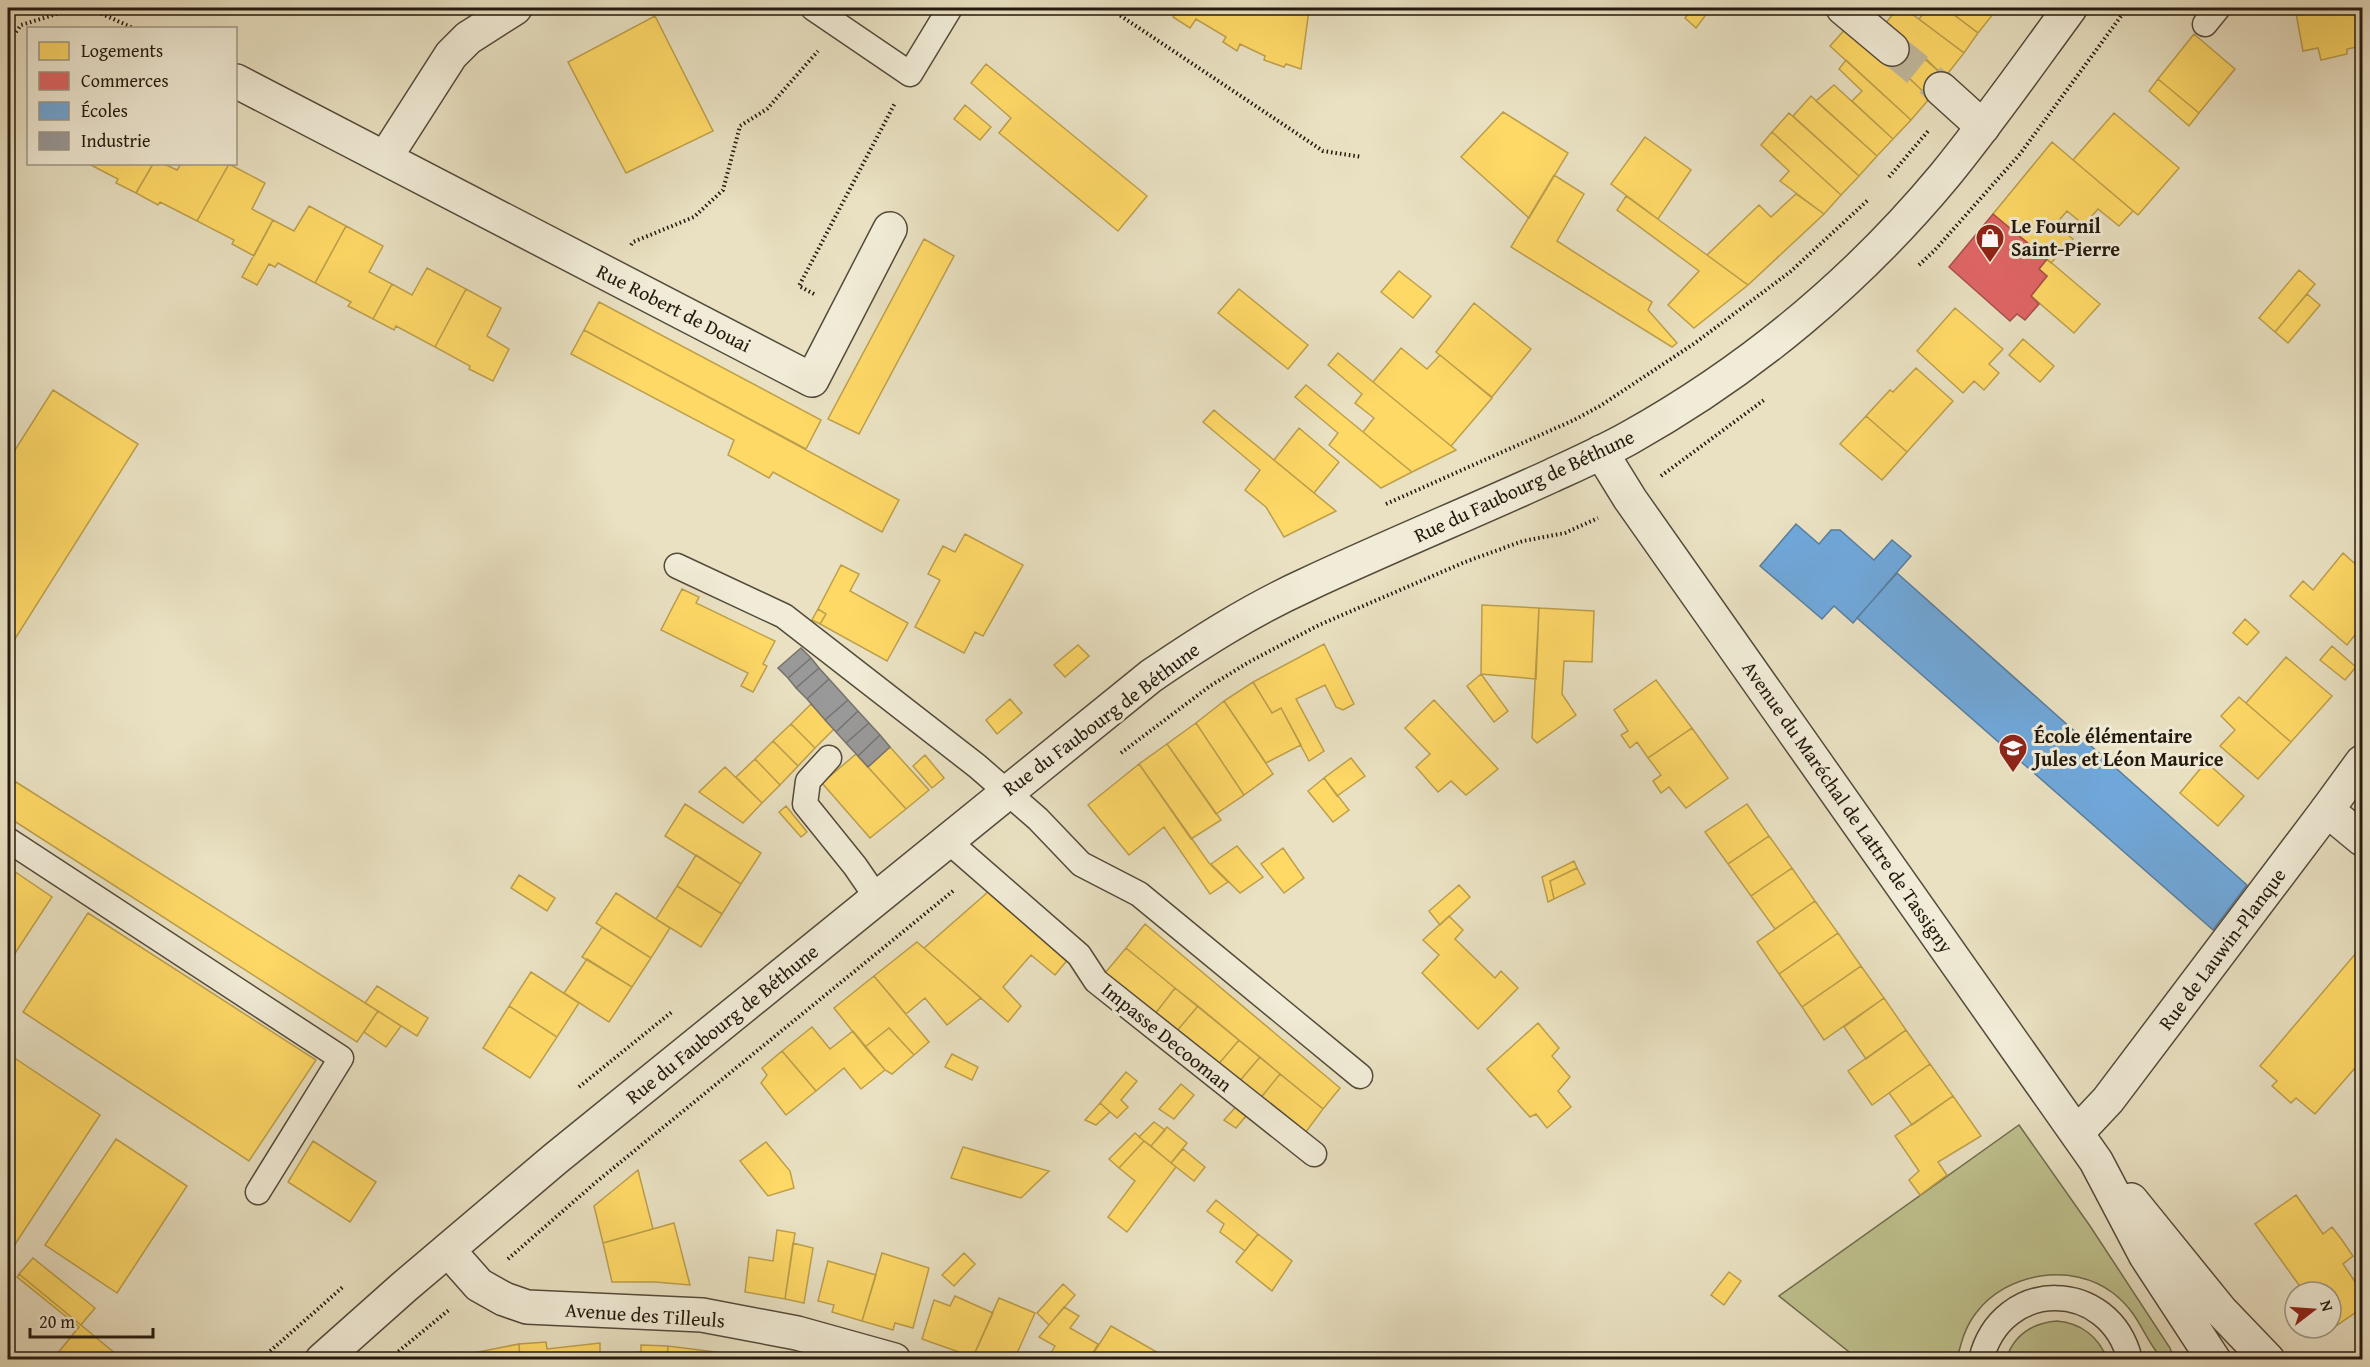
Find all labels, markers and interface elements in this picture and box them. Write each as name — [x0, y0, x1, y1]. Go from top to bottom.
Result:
legend — [27, 27, 237, 165]
text: Logements — [81, 37, 163, 64]
text: Commerces — [81, 67, 169, 94]
text: Écoles — [81, 97, 128, 124]
text: Industrie — [81, 127, 150, 154]
place label: Le Fournil Saint-Pierre — [2011, 211, 2120, 263]
shop icon: Le Fournil Saint-Pierre — [1974, 222, 2006, 264]
street label: Rue Robert de Douai — [592, 256, 757, 359]
street label: Rue du Faubourg de Béthune — [1409, 422, 1639, 549]
street label: Rue du Faubourg de Béthune — [996, 635, 1205, 802]
street label: Avenue du Maréchal de Lattre de Tassigny — [1736, 655, 1961, 959]
place label: École élémentaire Jules et Léon Maurice — [2031, 721, 2224, 773]
school or university icon: École élémentaire Jules et Léon Maurice — [1997, 732, 2029, 774]
street label: Rue de Lauwin-Planque — [2151, 862, 2292, 1036]
street label: Rue du Faubourg de Béthune — [619, 937, 824, 1110]
street label: Impasse Decooman — [1096, 975, 1239, 1098]
north arrow — [2283, 1280, 2343, 1340]
street label: Avenue des Tilleuls — [564, 1294, 726, 1335]
text: N — [2314, 1297, 2340, 1315]
scale bar — [30, 1301, 153, 1339]
text: 20 m — [39, 1308, 75, 1335]

